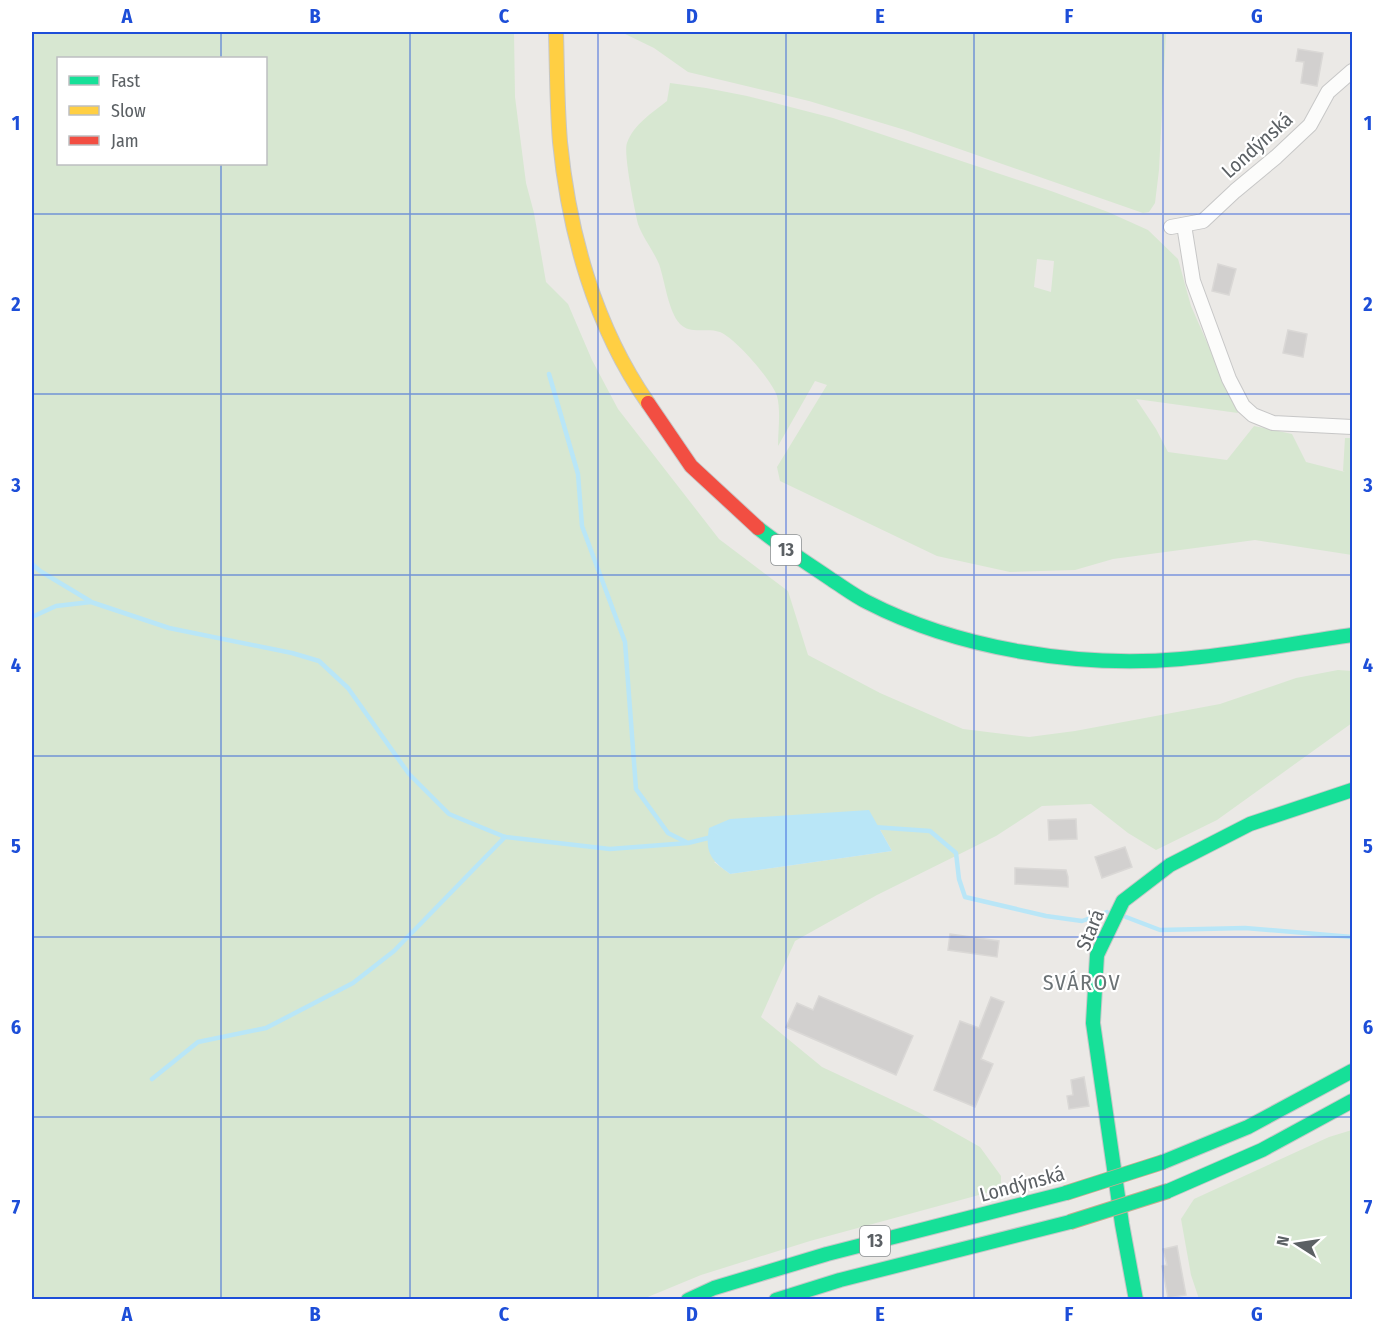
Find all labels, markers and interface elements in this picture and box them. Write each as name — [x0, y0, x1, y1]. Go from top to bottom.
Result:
text: A — [121, 4, 134, 28]
text: B — [309, 4, 321, 28]
text: C — [499, 4, 510, 28]
text: D — [686, 4, 698, 28]
text: E — [875, 4, 885, 28]
text: F — [1065, 4, 1074, 28]
text: G — [1251, 4, 1263, 28]
legend — [57, 57, 267, 165]
text: Fast — [111, 70, 140, 92]
text: Slow — [111, 100, 146, 122]
street label: Londýnská — [1217, 107, 1297, 183]
text: 1 — [12, 111, 20, 135]
text: 1 — [1364, 111, 1372, 135]
text: Jam — [111, 130, 139, 152]
text: 2 — [10, 292, 21, 316]
text: 2 — [1362, 292, 1373, 316]
text: 3 — [10, 473, 21, 497]
text: 3 — [1362, 473, 1373, 497]
road number: 13 — [771, 535, 801, 565]
text: 4 — [11, 653, 21, 677]
text: 4 — [1363, 653, 1373, 677]
text: 5 — [11, 834, 21, 858]
text: 5 — [1363, 834, 1373, 858]
street label: Stará — [1071, 906, 1109, 954]
district label: SVÁROV — [1043, 969, 1121, 996]
text: 6 — [11, 1015, 21, 1039]
text: 6 — [1363, 1015, 1373, 1039]
street label: Londýnská — [977, 1161, 1067, 1207]
text: 7 — [12, 1195, 21, 1219]
text: 7 — [1364, 1195, 1373, 1219]
north arrow — [1267, 1214, 1327, 1274]
road number: 13 — [860, 1226, 890, 1256]
text: N — [1273, 1234, 1293, 1248]
text: A — [121, 1302, 134, 1326]
text: B — [309, 1302, 321, 1326]
text: C — [499, 1302, 510, 1326]
text: D — [686, 1302, 698, 1326]
text: E — [875, 1302, 885, 1326]
text: F — [1065, 1302, 1074, 1326]
text: G — [1251, 1302, 1263, 1326]

